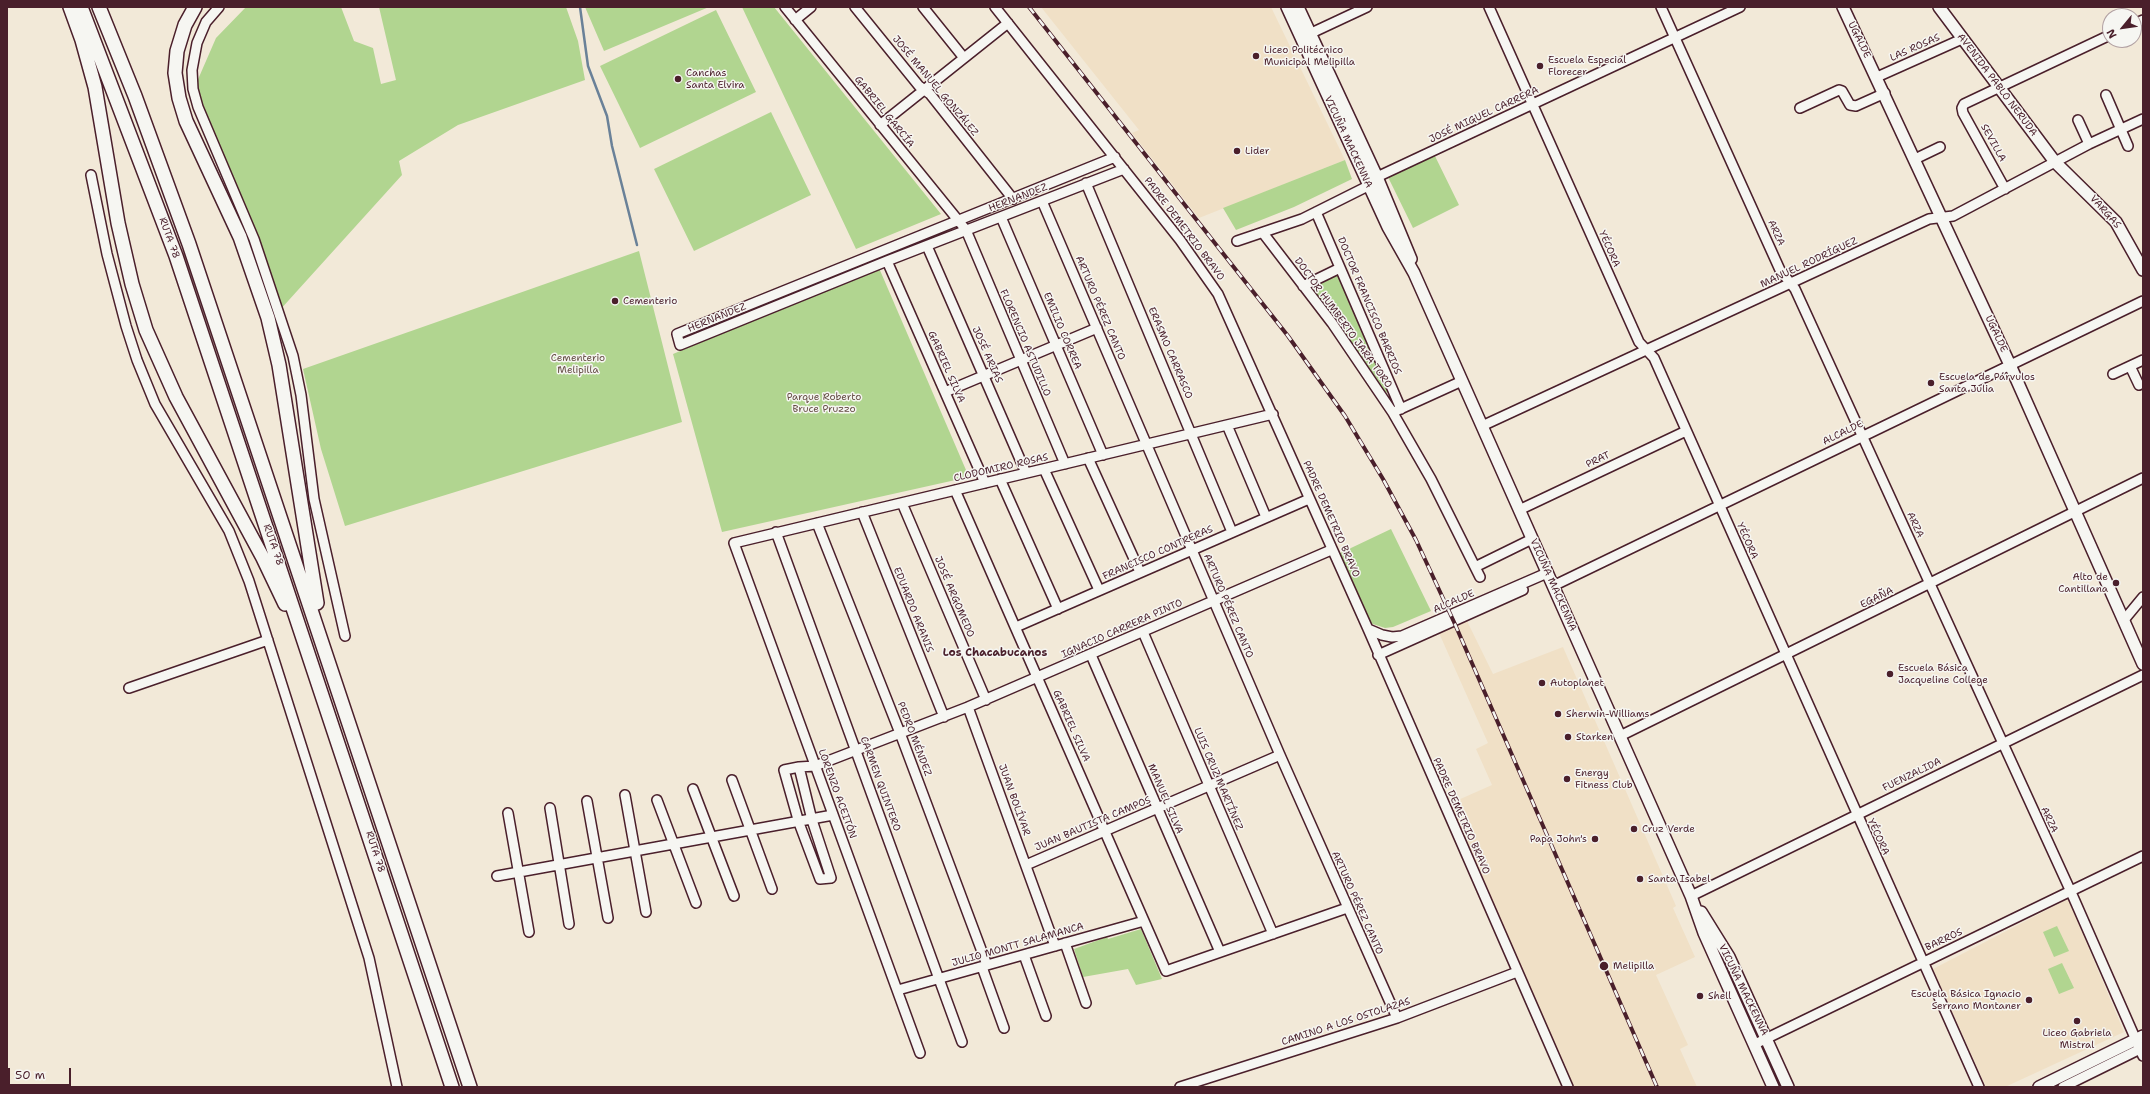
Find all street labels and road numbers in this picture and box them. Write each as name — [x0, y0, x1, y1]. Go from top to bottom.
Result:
street label: UGALDE — [1845, 20, 1873, 60]
street label: AVENIDA PABLO NERUDA — [1954, 31, 2040, 139]
street label: LAS ROSAS — [1888, 32, 1942, 64]
street label: JOSÉ MANUEL GONZÁLEZ — [890, 33, 980, 139]
street label: GABRIEL GARCÍA — [851, 74, 917, 150]
street label: JOSÉ MIGUEL CARRERA — [1427, 84, 1541, 146]
street label: VICUÑA MACKENNA — [1321, 94, 1375, 190]
street label: SEVILLA — [1978, 122, 2008, 164]
street label: PADRE DEMETRIO BRAVO — [1141, 175, 1227, 283]
street label: HERNANDEZ — [987, 181, 1049, 215]
street label: VARGAS — [2087, 193, 2123, 231]
street label: RUTA 78 — [156, 216, 182, 260]
street label: ARZA — [1765, 218, 1787, 248]
street label: YÉCORA — [1596, 229, 1622, 269]
street label: DOCTOR FRANCISCO BARRIOS — [1335, 235, 1403, 377]
street label: MANUEL RODRÍGUEZ — [1759, 235, 1859, 291]
street label: ARTURO PÉREZ CANTO — [1073, 254, 1127, 362]
street label: DOCTOR HUMBERTO JARA TORO — [1292, 255, 1394, 391]
street label: FLORENCIO ASTUDILLO — [997, 288, 1053, 398]
street label: EMILIO CORREA — [1040, 291, 1084, 371]
street label: HERNANDEZ — [686, 301, 748, 335]
street label: ERASMO CARRASCO — [1145, 305, 1195, 401]
street label: UGALDE — [1982, 314, 2010, 354]
street label: JOSÉ ARIAS — [969, 325, 1005, 385]
street label: GABRIEL SILVA — [925, 329, 967, 405]
street label: ALCALDE — [1821, 418, 1865, 448]
street label: PRAT — [1584, 449, 1612, 471]
street label: CLODOMIRO ROSAS — [953, 451, 1049, 485]
street label: PADRE DEMETRIO BRAVO — [1300, 459, 1362, 579]
street label: ARZA — [1904, 510, 1926, 540]
street label: YÉCORA — [1734, 521, 1760, 561]
street label: RUTA 78 — [260, 523, 286, 567]
street label: FRANCISCO CONTRERAS — [1101, 523, 1215, 583]
street label: VICUÑA MACKENNA — [1527, 537, 1579, 633]
street label: ARTURO PÉREZ CANTO — [1201, 552, 1255, 660]
street label: JOSÉ ARGOMEDO — [932, 555, 976, 639]
street label: EDUARDO ARANIS — [890, 566, 936, 654]
street label: EGAÑA — [1858, 585, 1896, 611]
street label: ALCALDE — [1432, 588, 1476, 616]
street label: IGNACIO CARRERA PINTO — [1060, 597, 1184, 661]
street label: GABRIEL SILVA — [1050, 688, 1092, 764]
street label: PEDRO MÉNDEZ — [894, 700, 934, 778]
street label: LUIS CRUZ MARTÍNEZ — [1191, 726, 1245, 832]
street label: CARMEN QUINTERO — [857, 735, 903, 833]
street label: LORENZO ACEITÓN — [815, 748, 859, 840]
street label: PADRE DEMETRIO BRAVO — [1430, 756, 1492, 876]
street label: FUENZALIDA — [1881, 756, 1943, 794]
street label: MANUEL SILVA — [1145, 762, 1185, 836]
street label: JUAN BOLÍVAR — [995, 763, 1033, 837]
street label: JUAN BAUTISTA CAMPOS — [1033, 794, 1153, 854]
street label: ARZA — [2038, 805, 2060, 835]
street label: YÉCORA — [1864, 817, 1892, 857]
street label: RUTA 78 — [363, 830, 387, 874]
street label: ARTURO PÉREZ CANTO — [1329, 849, 1385, 957]
street label: JULIO MONTT SALAMANCA — [951, 920, 1085, 970]
street label: BARROS — [1923, 926, 1965, 954]
street label: VICUÑA MACKENNA — [1716, 942, 1770, 1038]
street label: CAMINO A LOS OSTOLAZAS — [1280, 996, 1412, 1048]

